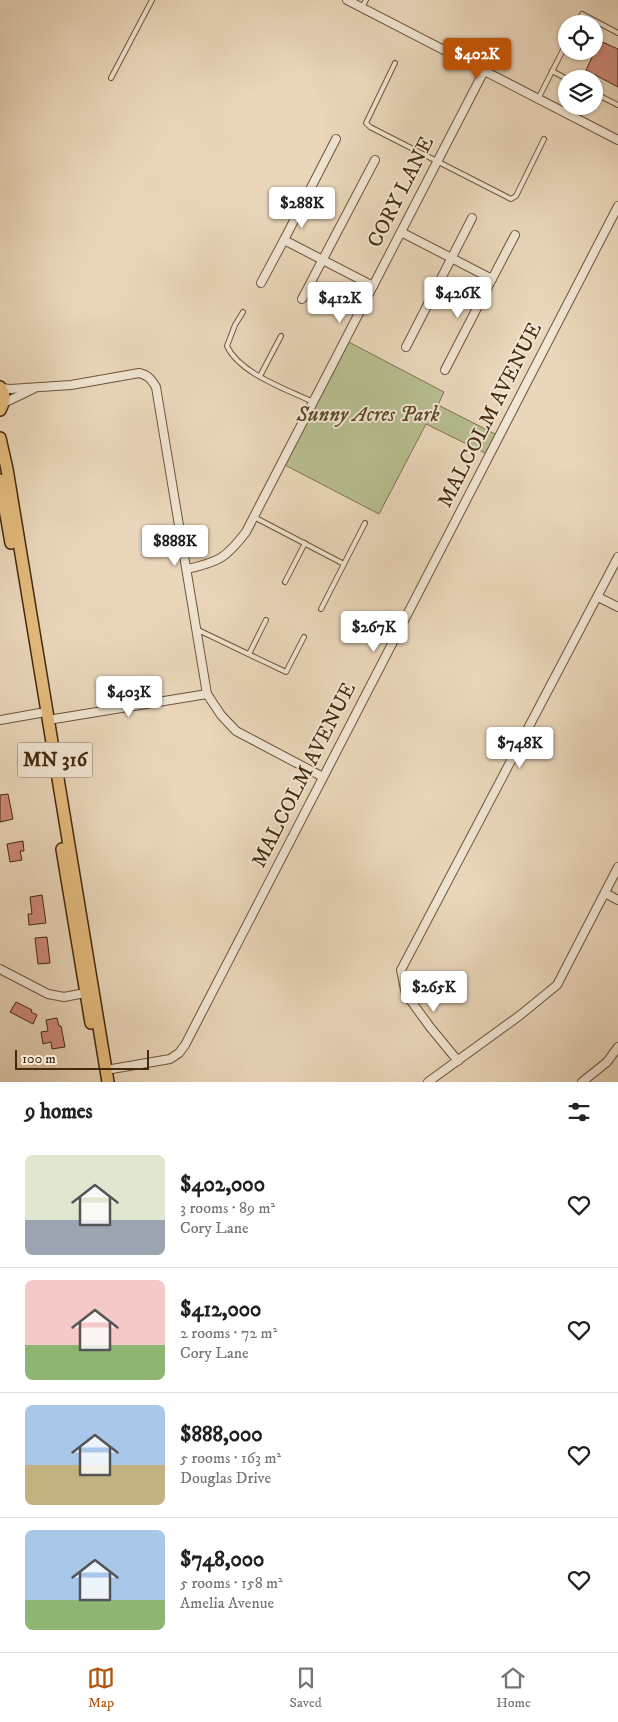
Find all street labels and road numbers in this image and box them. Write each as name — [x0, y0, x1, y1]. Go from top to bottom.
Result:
street label: CORY LANE — [362, 132, 440, 252]
street label: MALCOLM AVENUE — [432, 318, 548, 512]
street label: MALCOLM AVENUE — [246, 678, 362, 872]
road number: MN 316 — [18, 742, 92, 778]

